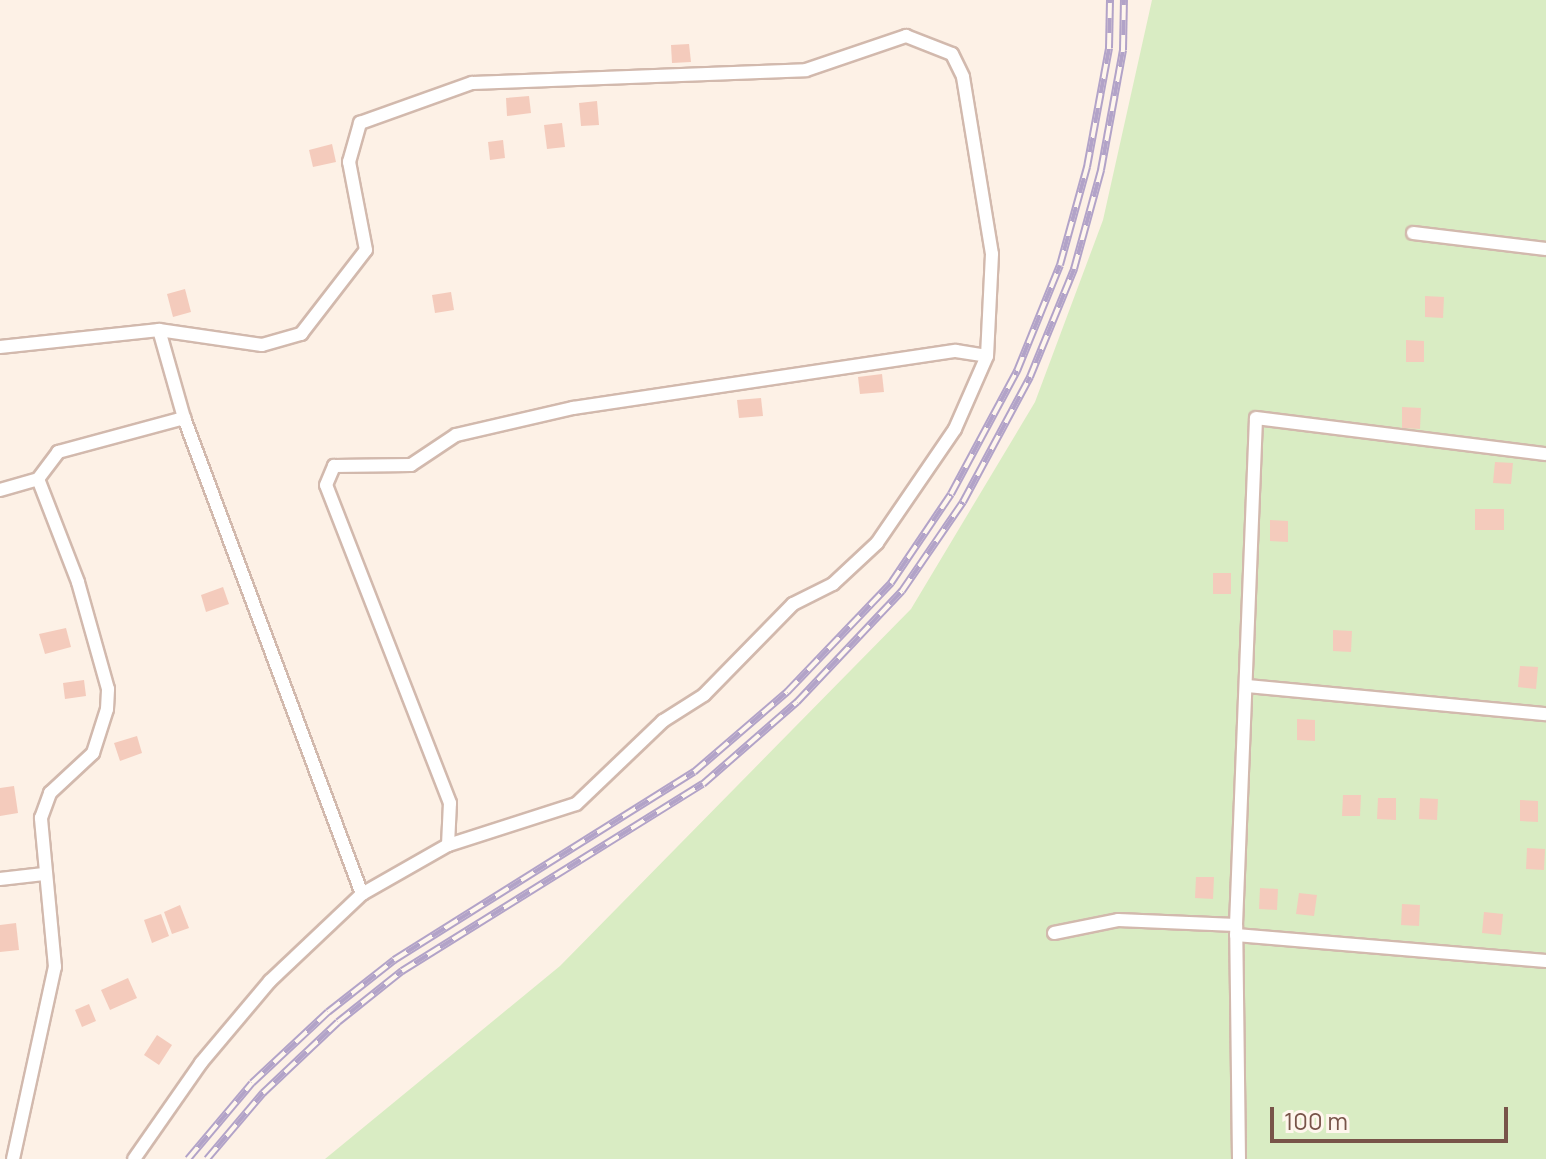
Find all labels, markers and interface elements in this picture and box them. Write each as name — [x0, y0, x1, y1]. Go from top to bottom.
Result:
scale bar — [1274, 1091, 1512, 1141]
text: 100 m — [1284, 1104, 1348, 1137]

